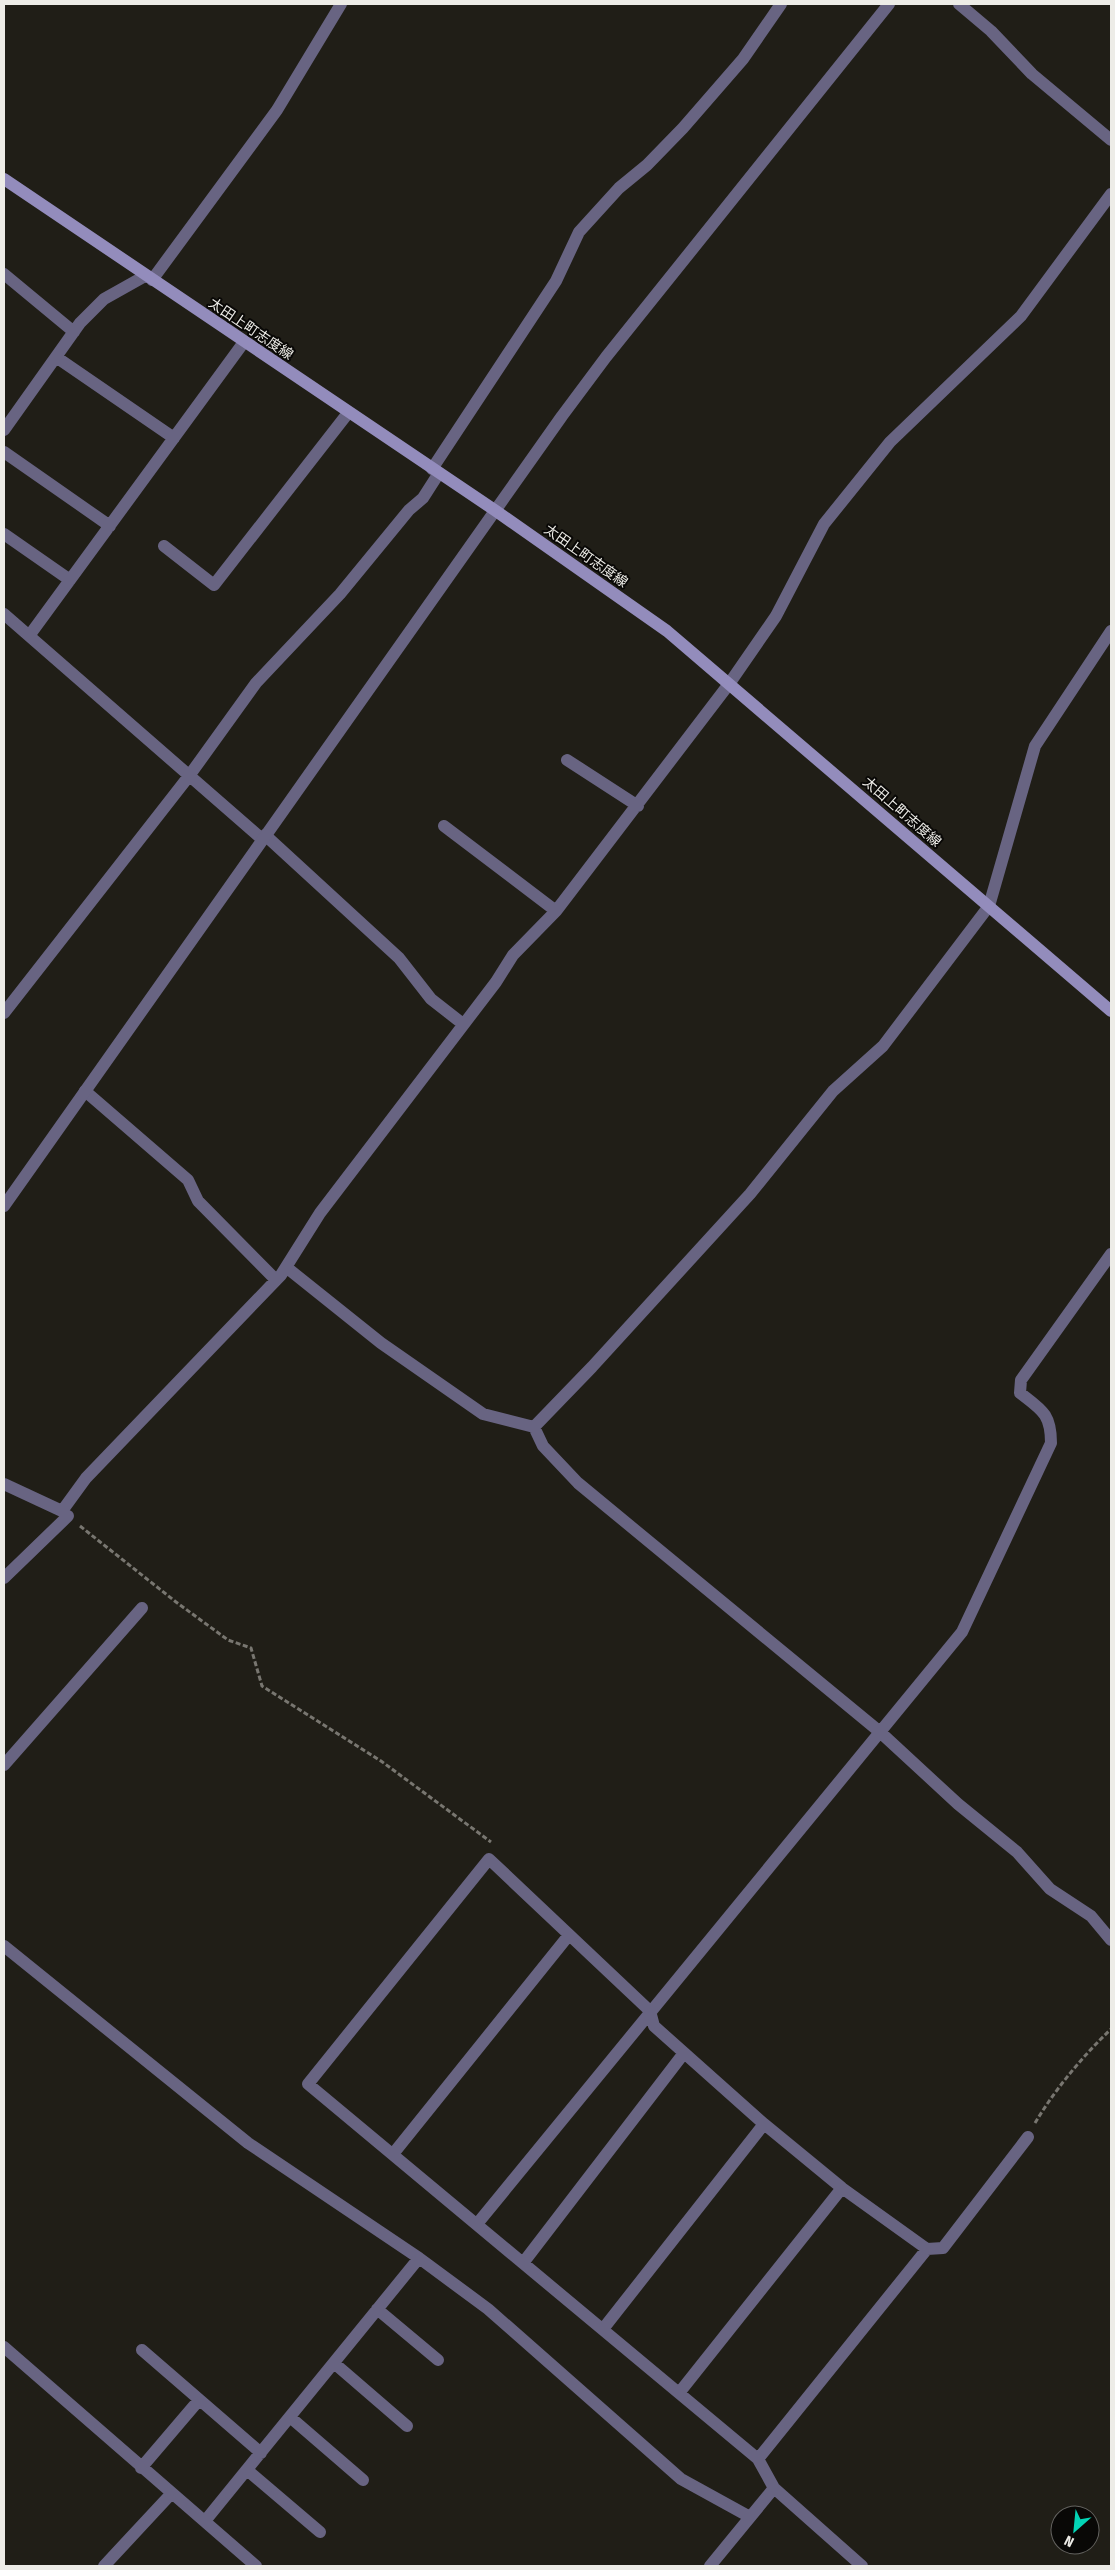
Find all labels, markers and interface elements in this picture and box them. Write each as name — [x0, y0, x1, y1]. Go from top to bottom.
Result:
street label: 太田上町志度線 — [206, 295, 296, 363]
street label: 太田上町志度線 — [541, 521, 631, 591]
street label: 太田上町志度線 — [859, 773, 945, 851]
north arrow — [1050, 2505, 1100, 2555]
text: N — [1062, 2532, 1077, 2551]

